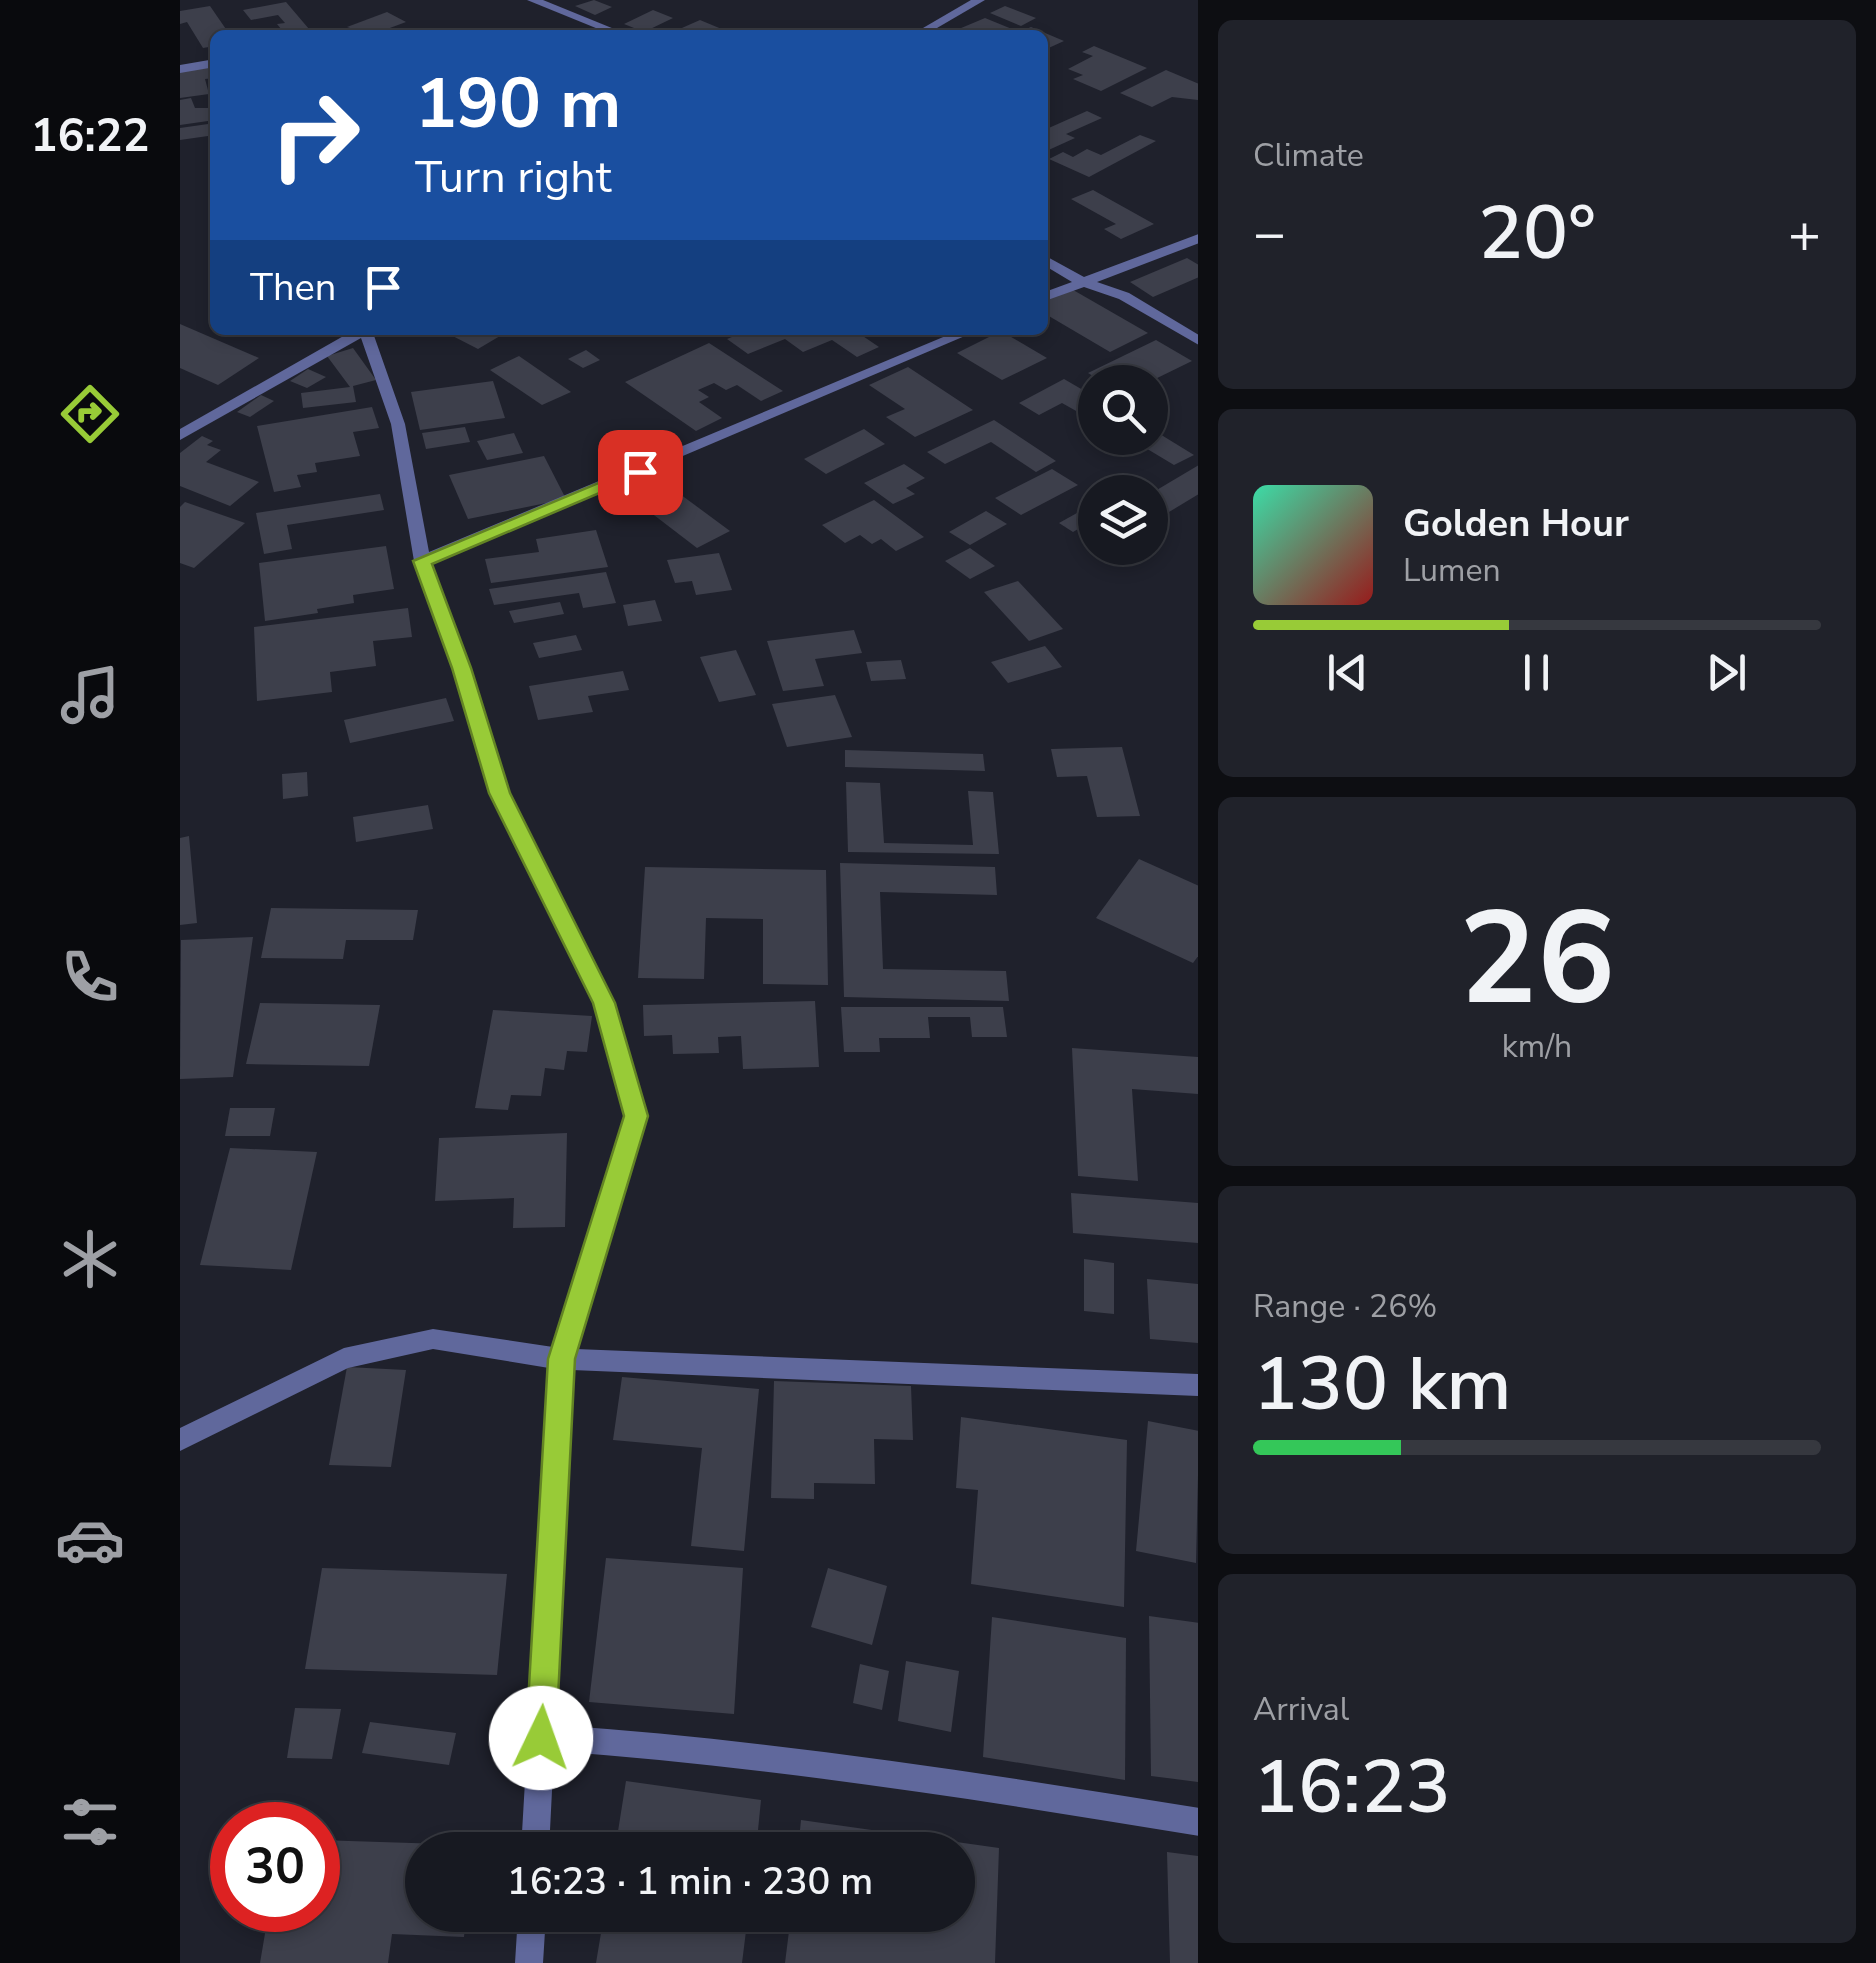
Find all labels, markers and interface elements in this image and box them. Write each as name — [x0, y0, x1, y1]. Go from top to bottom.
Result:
text: 190 m — [415, 56, 621, 152]
icon: right — [250, 70, 380, 200]
text: 16:22 — [30, 106, 150, 167]
text: Climate — [1253, 134, 1364, 177]
text: Turn right — [415, 147, 612, 208]
text: 20° — [1478, 182, 1596, 284]
text: − — [1253, 196, 1286, 271]
text: + — [1788, 196, 1821, 271]
icon: arrive — [356, 260, 411, 315]
text: Then — [250, 262, 336, 313]
map controls — [1078, 365, 1168, 565]
button: search — [1078, 365, 1168, 455]
icon: directions — [55, 379, 125, 449]
pin — [598, 430, 683, 515]
icon: arrive — [613, 445, 668, 500]
button: layers — [1078, 475, 1168, 565]
text: Golden Hour — [1403, 498, 1629, 549]
text: Lumen — [1403, 549, 1501, 592]
icon: previous — [1320, 645, 1375, 700]
icon: pause — [1509, 645, 1564, 700]
icon: next — [1699, 645, 1754, 700]
icon: music — [55, 660, 125, 730]
text: 26 — [1459, 871, 1615, 1048]
icon: phone — [55, 942, 125, 1012]
text: km/h — [1502, 1025, 1572, 1068]
icon: climate — [55, 1224, 125, 1294]
text: Range · 26% — [1253, 1285, 1437, 1328]
text: 130 km — [1253, 1333, 1511, 1435]
icon: car — [55, 1505, 125, 1575]
position arrow — [489, 1686, 593, 1790]
text: Arrival — [1253, 1688, 1349, 1731]
text: 16:23 — [1253, 1736, 1451, 1838]
icon: filters — [55, 1787, 125, 1857]
speed limit sign: 30 — [210, 1802, 340, 1932]
text: 16:23 · 1 min · 230 m — [507, 1856, 873, 1907]

